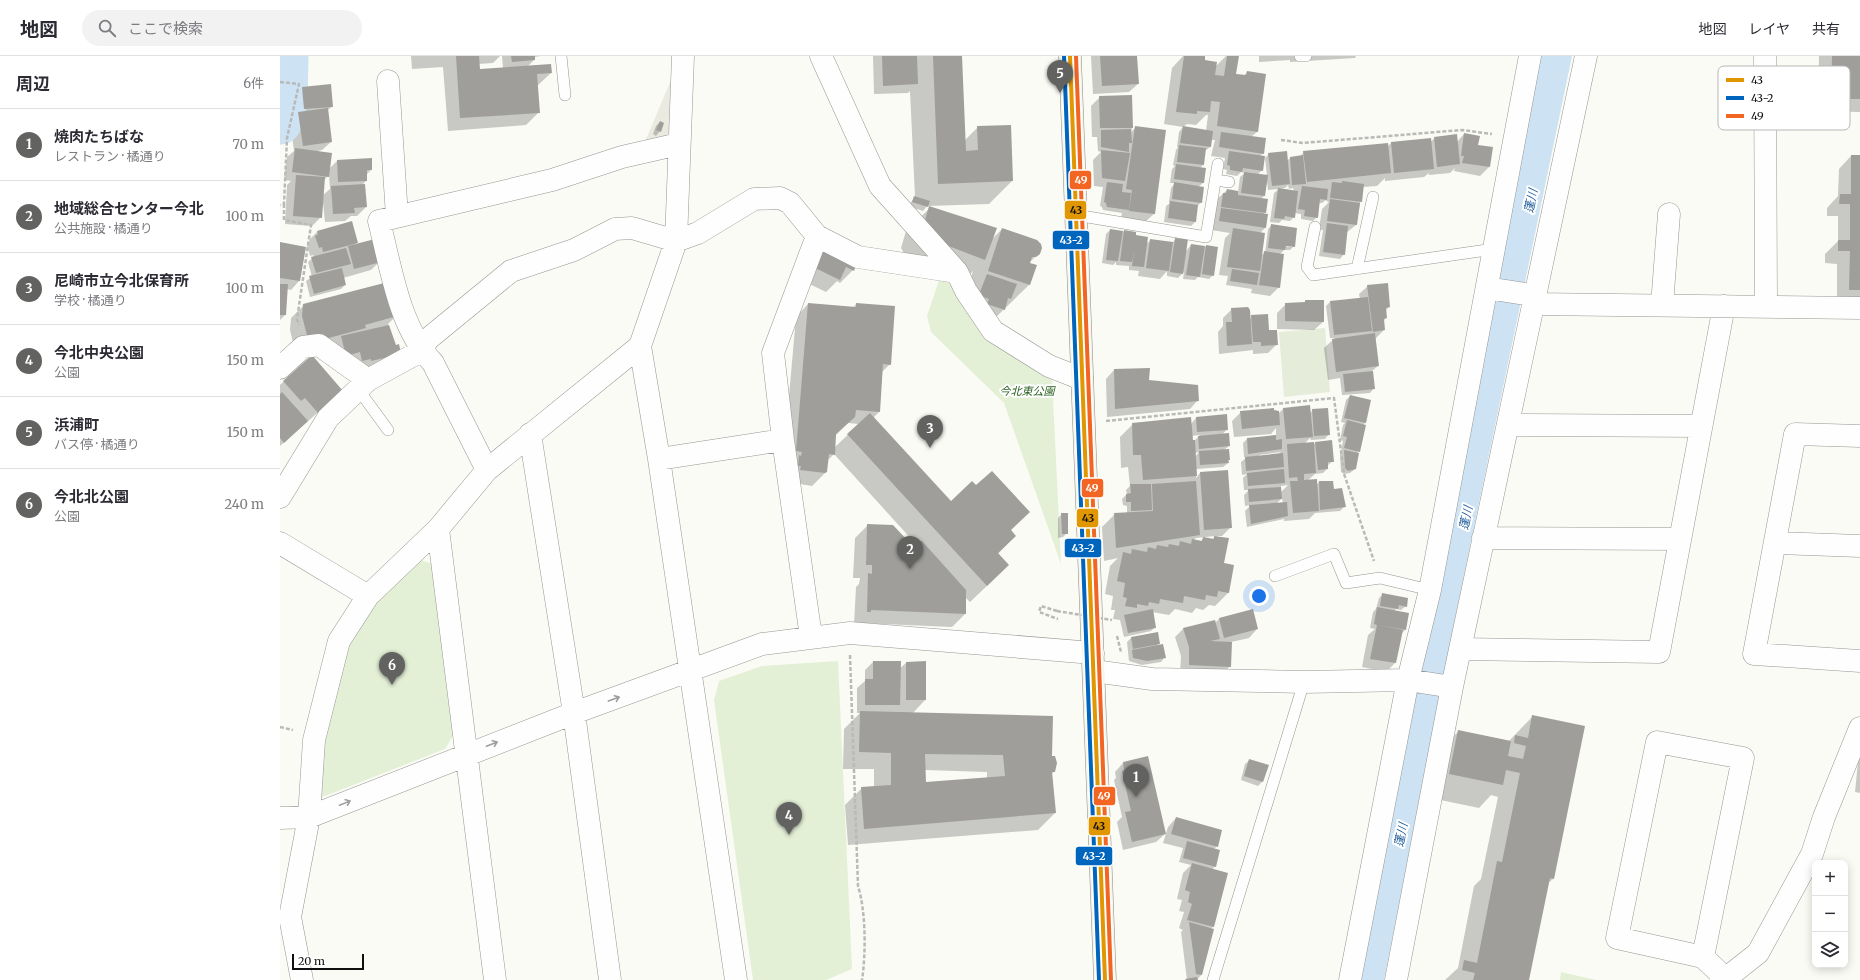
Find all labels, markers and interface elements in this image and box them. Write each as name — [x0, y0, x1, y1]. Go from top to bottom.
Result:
search box — [82, 10, 362, 46]
text: 地図 — [20, 17, 58, 41]
icon: search — [96, 17, 118, 39]
text: ここで検索 — [128, 19, 203, 38]
text: 地図 — [1698, 20, 1726, 38]
text: レイヤ — [1748, 20, 1790, 38]
text: 共有 — [1812, 20, 1840, 38]
pin: 5 — [1047, 60, 1073, 93]
legend — [1718, 66, 1850, 130]
text: 周辺 — [16, 73, 50, 95]
text: 43 — [1751, 73, 1763, 87]
text: 6件 — [243, 75, 264, 92]
text: 43-2 — [1751, 91, 1774, 105]
text: 49 — [1751, 109, 1764, 123]
text: 焼肉たちばな — [54, 127, 144, 146]
text: 1 — [26, 136, 32, 153]
text: 70 m — [233, 136, 264, 153]
text: レストラン · 橘通り — [54, 148, 166, 165]
line badge: 49 — [1069, 170, 1092, 190]
text: 49 — [1074, 173, 1088, 187]
water label: 蓬川 — [1521, 186, 1541, 214]
text: 地域総合センター今北 — [54, 199, 204, 218]
line badge: 43 — [1064, 200, 1087, 220]
text: 43 — [1070, 203, 1082, 217]
text: 2 — [25, 208, 33, 225]
text: 100 m — [226, 208, 264, 225]
text: 公共施設 · 橘通り — [54, 220, 153, 237]
line badge: 43-2 — [1052, 230, 1090, 250]
text: 43-2 — [1059, 233, 1083, 247]
text: 尼崎市立今北保育所 — [54, 271, 189, 290]
text: 3 — [25, 280, 33, 297]
text: 100 m — [226, 280, 264, 297]
text: 学校 · 橘通り — [54, 292, 127, 309]
text: 今北中央公園 — [54, 343, 144, 362]
text: 4 — [25, 352, 33, 369]
text: 150 m — [227, 352, 264, 369]
text: 公園 — [54, 364, 80, 381]
park label: 今北東公園 — [1000, 384, 1056, 398]
text: 浜浦町 — [54, 415, 99, 434]
pin: 3 — [917, 415, 943, 448]
text: 5 — [25, 424, 33, 441]
text: 150 m — [227, 424, 264, 441]
text: バス停 · 橘通り — [54, 436, 140, 453]
line badge: 49 — [1081, 478, 1104, 498]
text: 49 — [1085, 481, 1099, 495]
text: 今北北公園 — [54, 487, 129, 506]
text: 6 — [25, 496, 33, 513]
text: 240 m — [224, 496, 264, 513]
water label: 蓬川 — [1456, 503, 1476, 531]
text: 公園 — [54, 508, 80, 525]
line badge: 43 — [1076, 508, 1099, 528]
text: 43 — [1082, 511, 1094, 525]
pin: 2 — [897, 536, 923, 569]
line badge: 43-2 — [1064, 538, 1102, 558]
text: 43-2 — [1071, 541, 1095, 555]
your location — [1249, 586, 1269, 606]
pin: 6 — [379, 652, 405, 685]
one-way arrow — [607, 694, 619, 702]
one-way arrow — [485, 740, 497, 748]
pin: 1 — [1123, 764, 1149, 797]
line badge: 49 — [1093, 786, 1116, 806]
text: 49 — [1097, 789, 1111, 803]
one-way arrow — [338, 798, 350, 806]
pin: 4 — [776, 802, 802, 835]
line badge: 43 — [1088, 816, 1111, 836]
text: 43 — [1093, 819, 1105, 833]
water label: 蓬川 — [1391, 820, 1411, 848]
line badge: 43-2 — [1075, 846, 1113, 866]
text: 43-2 — [1082, 849, 1106, 863]
map controls — [1812, 860, 1848, 968]
button: + — [1812, 860, 1848, 896]
button: − — [1812, 896, 1848, 932]
button: layers — [1812, 932, 1848, 968]
scale bar — [292, 952, 364, 971]
text: 20 m — [298, 954, 325, 968]

